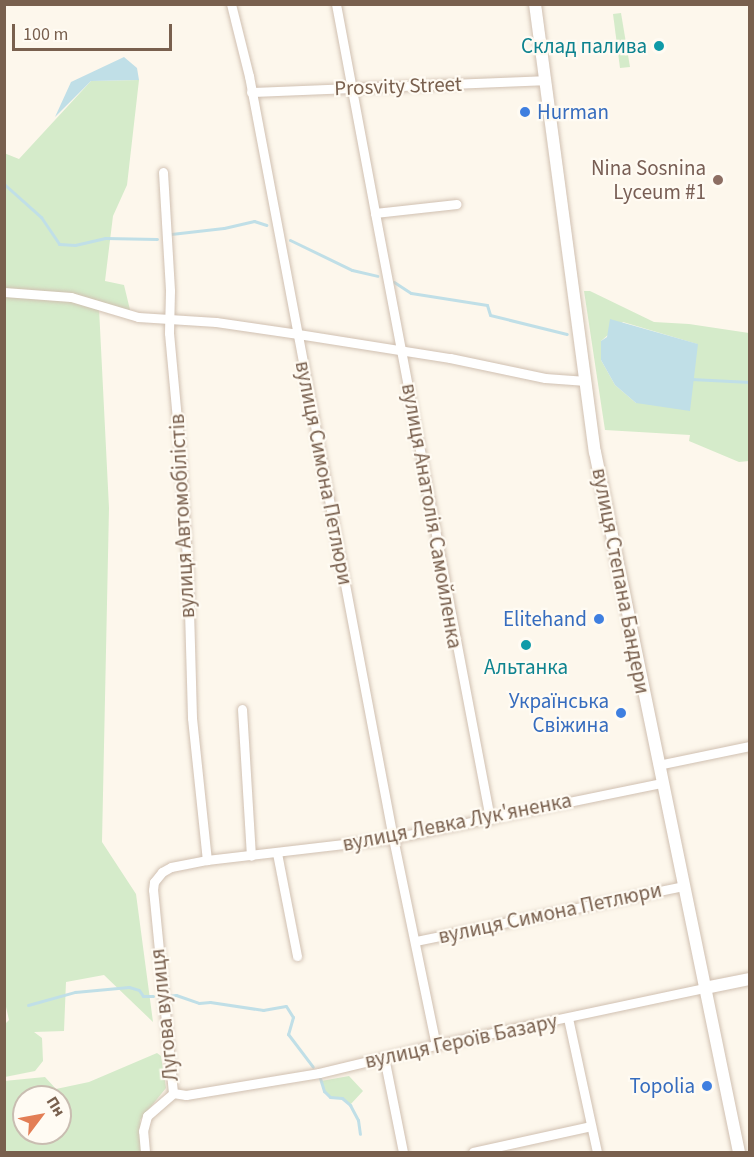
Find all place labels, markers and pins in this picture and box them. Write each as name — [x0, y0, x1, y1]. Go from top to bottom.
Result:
place label: Склад палива — [521, 33, 647, 59]
marker: Склад палива — [652, 39, 666, 53]
place label: Hurman — [537, 99, 609, 125]
marker: Hurman — [518, 105, 532, 119]
place label: Nina Sosnina Lyceum #1 — [591, 155, 706, 205]
marker: Nina Sosnina Lyceum #1 — [711, 173, 725, 187]
place label: Elitehand — [503, 606, 587, 632]
marker: Elitehand — [592, 612, 606, 626]
marker: Альтанка — [519, 638, 533, 652]
place label: Альтанка — [484, 654, 568, 680]
place label: Українська Свіжина — [509, 688, 609, 738]
marker: Українська Свіжина — [614, 706, 628, 720]
place label: Topolia — [630, 1073, 695, 1099]
marker: Topolia — [700, 1079, 714, 1093]

